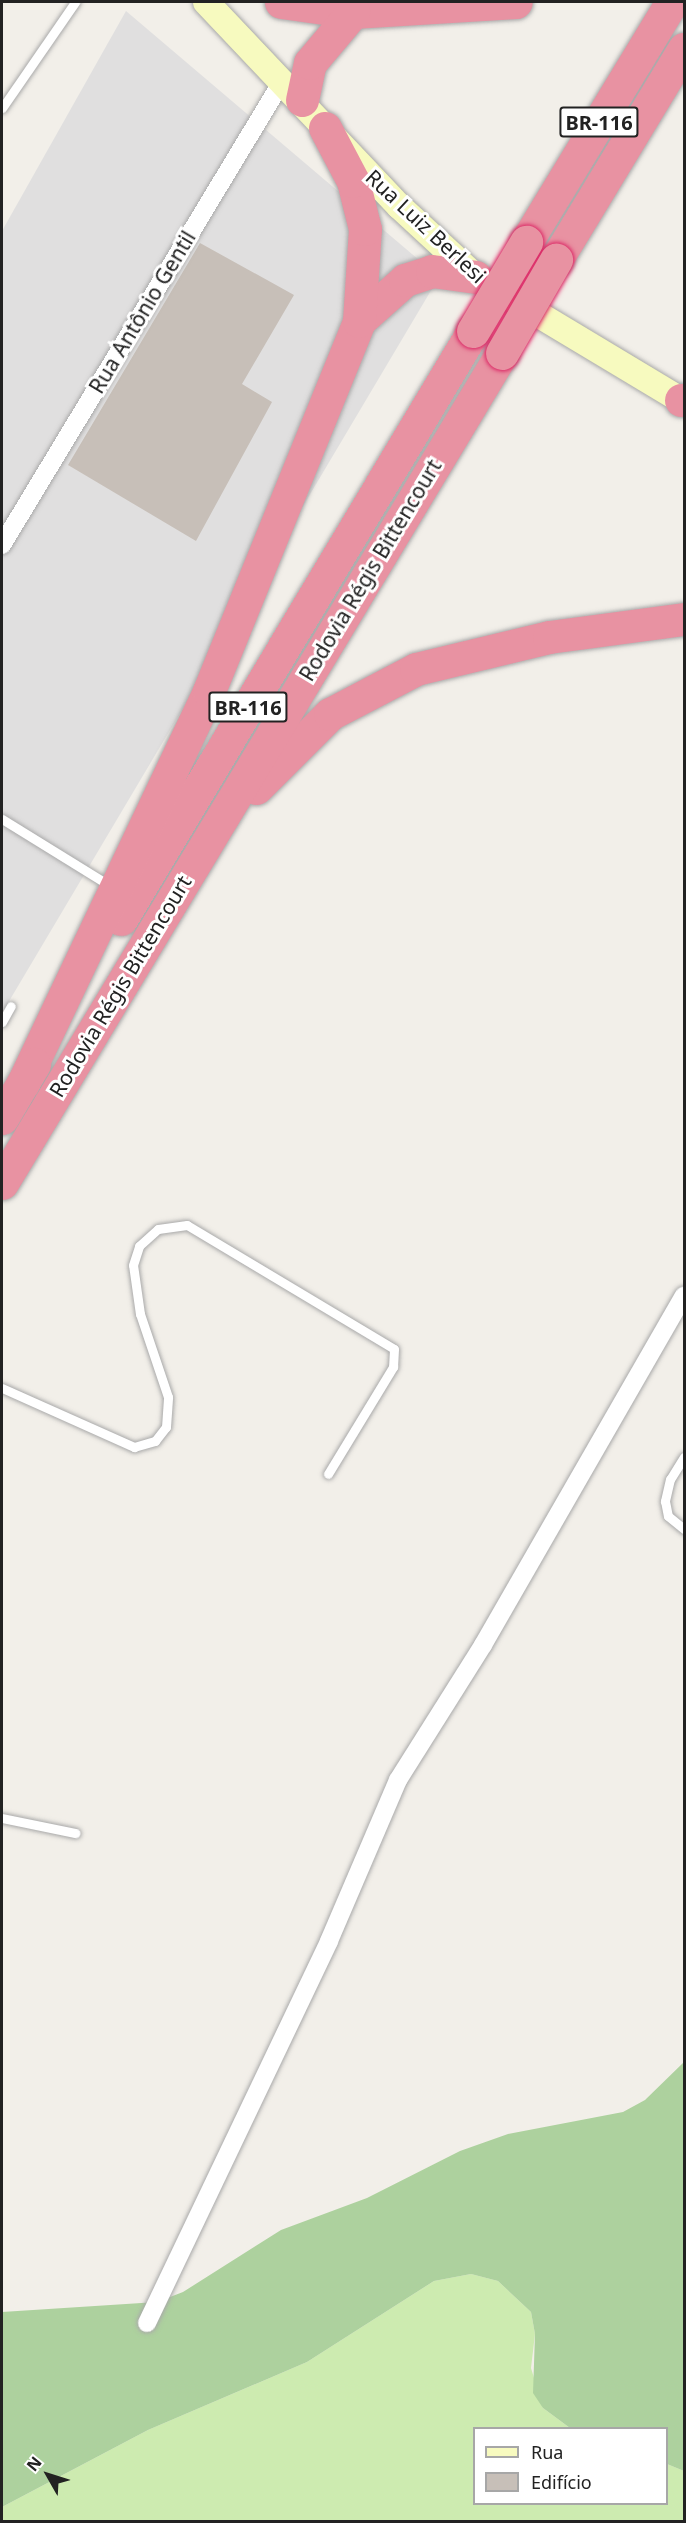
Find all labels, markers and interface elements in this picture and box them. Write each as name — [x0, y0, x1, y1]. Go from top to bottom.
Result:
road number: BR-116 — [558, 105, 640, 139]
street label: Rua Luiz Berlesi — [361, 164, 491, 288]
street label: Rua Antônio Gentil — [84, 226, 200, 398]
street label: Rodovia Régis Bittencourt — [294, 455, 446, 685]
road number: BR-116 — [208, 690, 288, 724]
street label: Rodovia Régis Bittencourt — [44, 871, 196, 1101]
legend — [473, 2427, 668, 2505]
text: Rua — [531, 2440, 563, 2464]
north arrow — [18, 2445, 78, 2505]
text: N — [21, 2452, 47, 2476]
text: Edifício — [531, 2470, 592, 2494]

